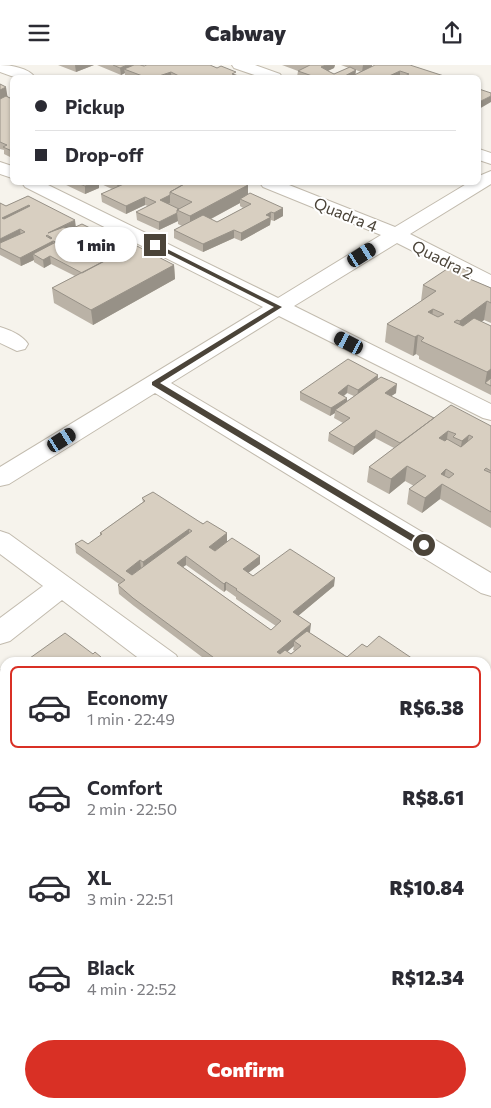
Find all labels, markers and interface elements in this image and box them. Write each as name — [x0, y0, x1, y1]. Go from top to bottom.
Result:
icon: menu — [25, 19, 53, 47]
text: Cabway — [205, 19, 286, 46]
icon: share — [438, 19, 466, 47]
text: Pickup — [65, 95, 125, 118]
text: Drop-off — [65, 143, 144, 166]
street label: Quadra 4 — [311, 193, 381, 235]
callout: 1 min — [55, 227, 138, 263]
route end — [144, 234, 166, 256]
text: 1 min — [77, 235, 115, 254]
street label: Quadra 2 — [409, 236, 477, 283]
car — [345, 241, 378, 269]
car — [332, 330, 365, 356]
car — [45, 426, 78, 454]
route start — [413, 534, 435, 556]
icon: car — [27, 685, 72, 730]
text: Economy — [87, 686, 168, 709]
text: R$6.38 — [400, 696, 464, 719]
text: 1 min · 22:49 — [87, 709, 175, 728]
icon: car — [27, 775, 72, 820]
text: Comfort — [87, 776, 163, 799]
text: R$8.61 — [402, 786, 464, 809]
text: 2 min · 22:50 — [87, 799, 177, 818]
icon: car — [27, 865, 72, 910]
text: XL — [87, 866, 112, 889]
text: R$10.84 — [389, 876, 464, 899]
text: 3 min · 22:51 — [87, 889, 174, 908]
icon: car — [27, 955, 72, 1000]
text: Black — [87, 956, 135, 979]
text: R$12.34 — [391, 966, 464, 989]
text: 4 min · 22:52 — [87, 979, 176, 998]
button: Confirm — [25, 1040, 466, 1098]

